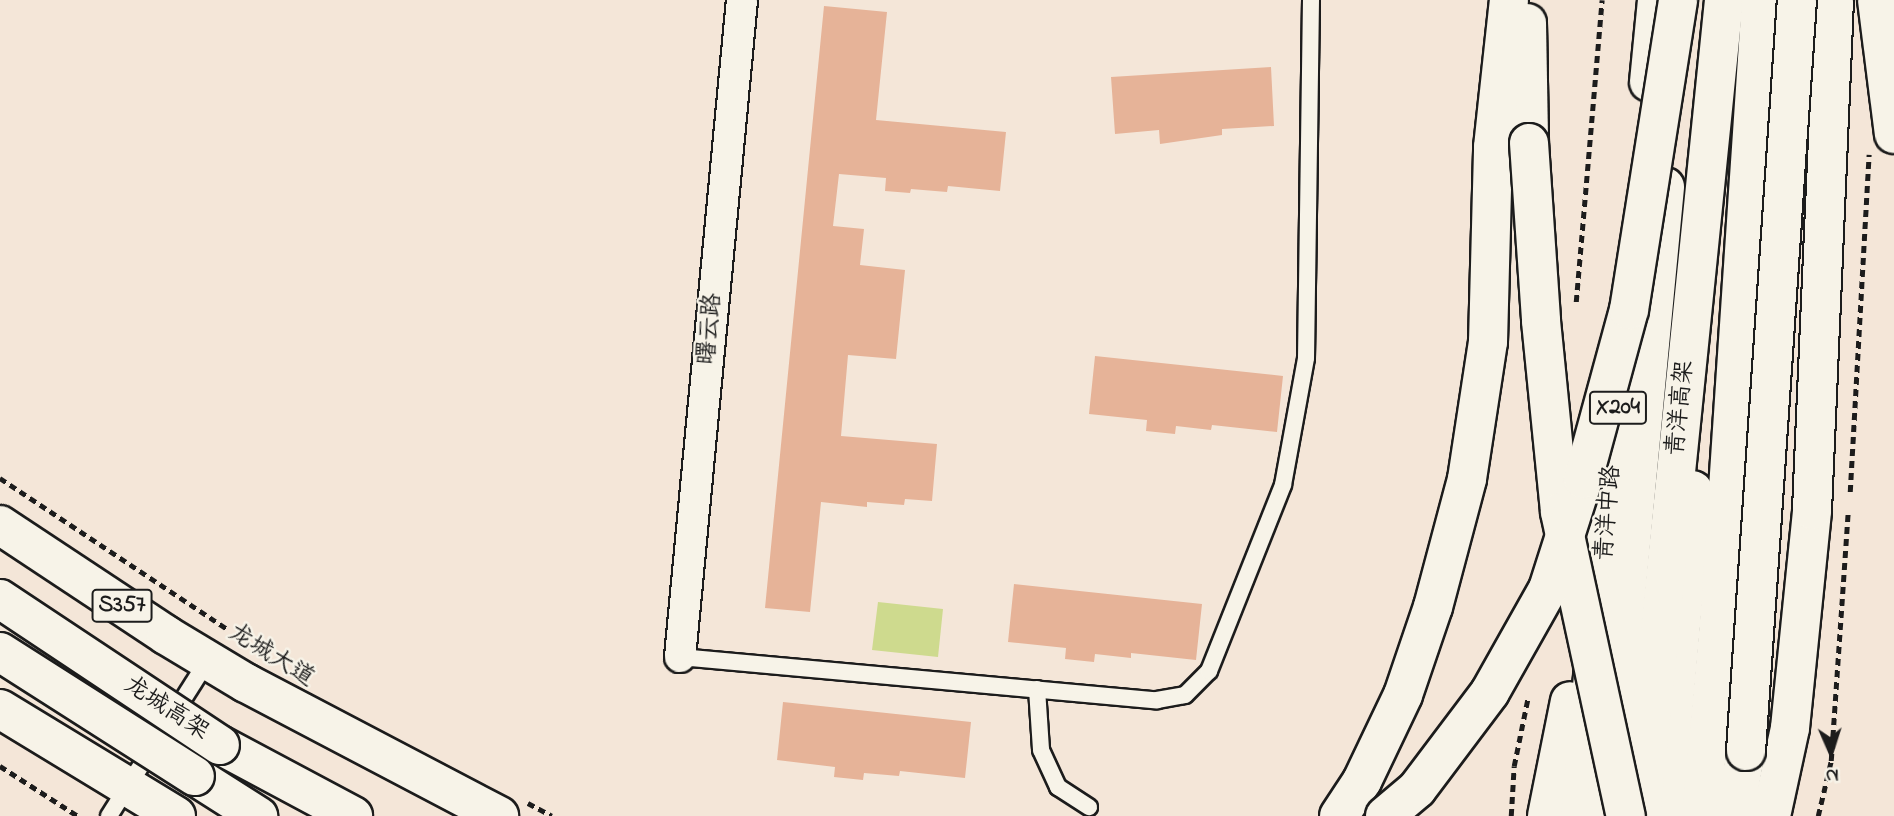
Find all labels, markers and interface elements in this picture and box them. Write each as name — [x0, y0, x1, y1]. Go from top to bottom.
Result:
street label: 曙云路 — [694, 292, 728, 366]
street label: 青洋高架 — [1662, 359, 1700, 457]
road number: X204 — [1588, 388, 1648, 428]
street label: 青洋中路 — [1590, 464, 1628, 562]
road number: S357 — [90, 586, 154, 626]
street label: 龙城大道 — [223, 618, 319, 694]
street label: 龙城高架 — [118, 671, 214, 747]
north arrow — [1796, 718, 1866, 788]
text: N — [1825, 761, 1839, 788]

